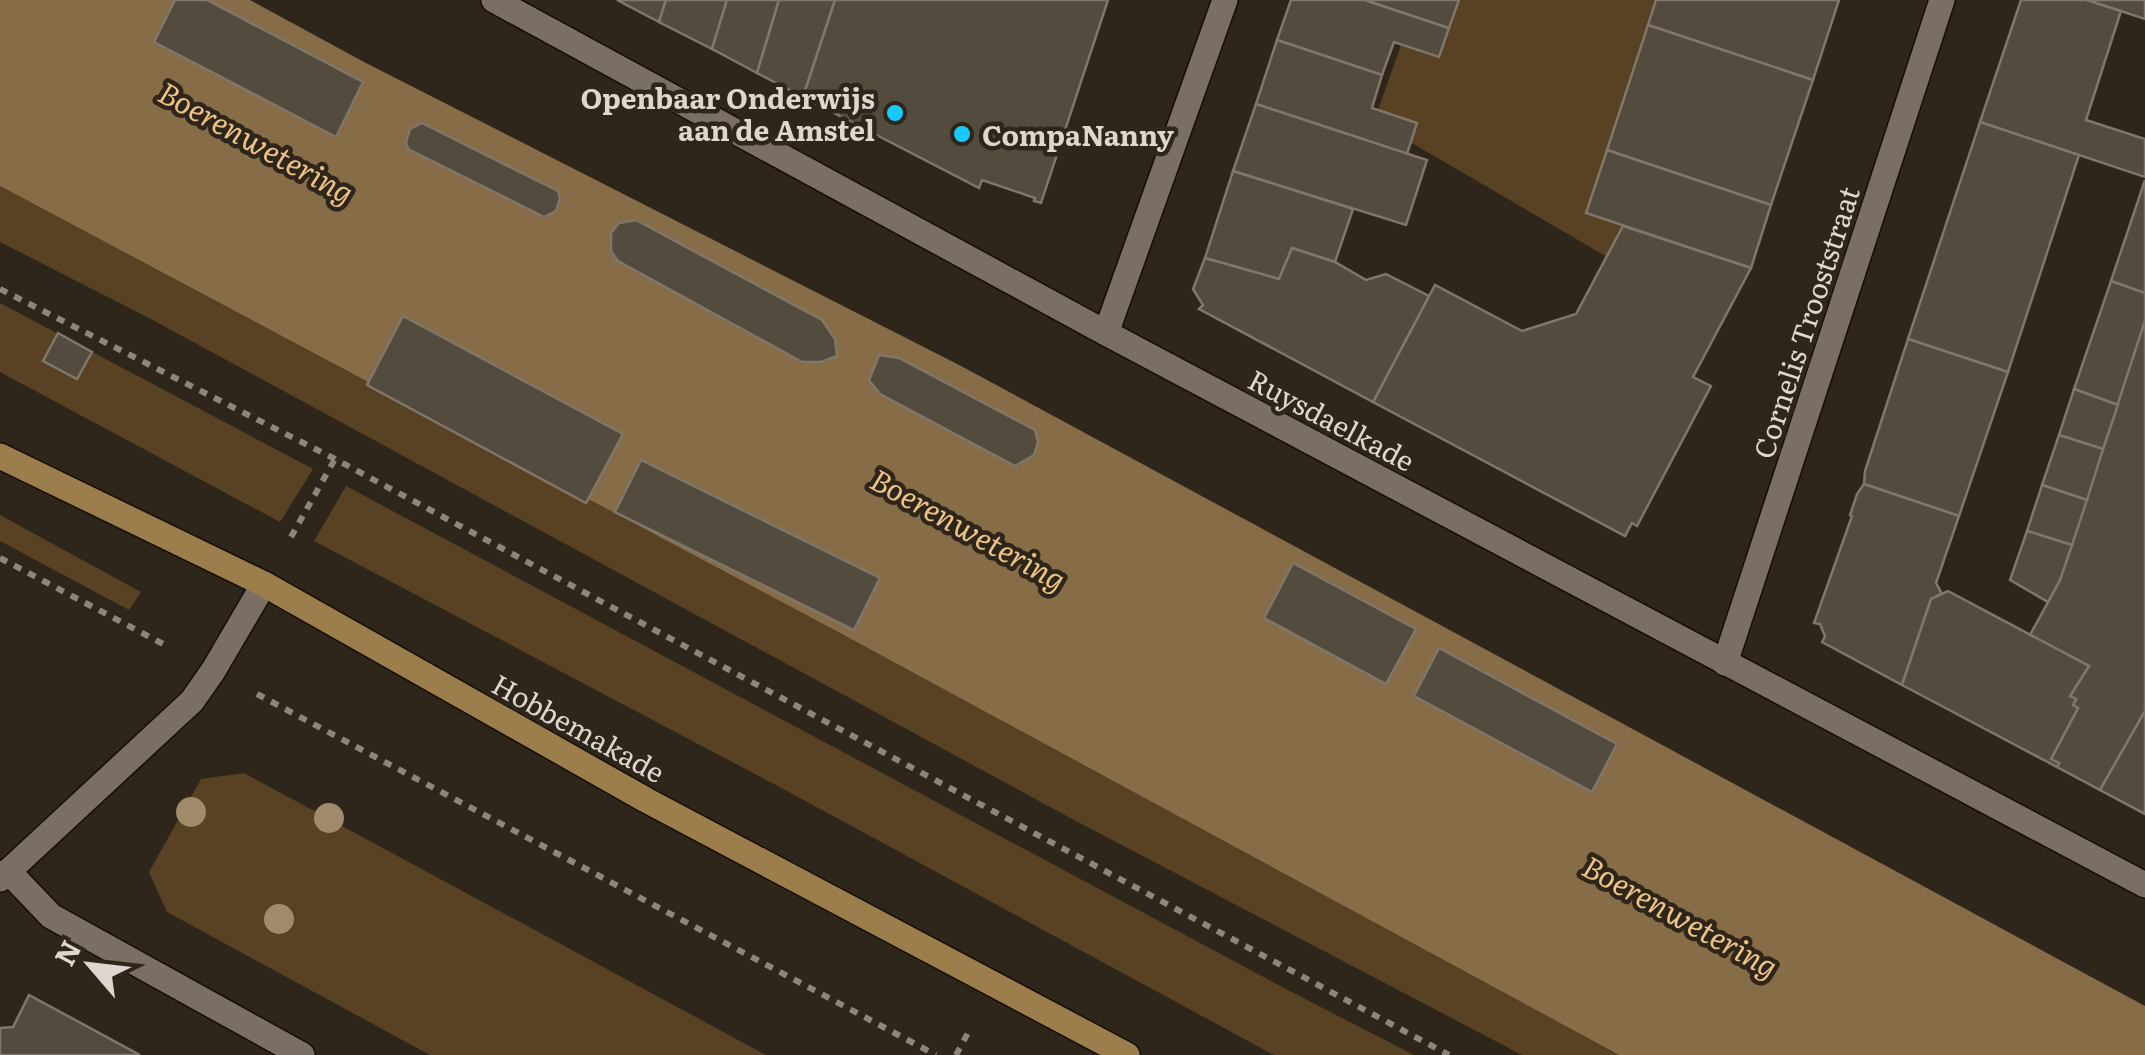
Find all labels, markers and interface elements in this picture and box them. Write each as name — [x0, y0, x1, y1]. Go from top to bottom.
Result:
water label: Boerenwetering — [151, 69, 363, 213]
place label: Openbaar Onderwijs aan de Amstel — [580, 76, 875, 150]
marker: Openbaar Onderwijs aan de Amstel — [884, 102, 906, 124]
place label: CompaNanny — [982, 113, 1175, 155]
marker: CompaNanny — [951, 123, 973, 145]
street label: Cornelis Trooststraat — [1741, 180, 1869, 463]
street label: Ruysdaelkade — [1241, 358, 1423, 480]
water label: Boerenwetering — [863, 456, 1075, 600]
street label: Hobbemakade — [485, 662, 673, 792]
water label: Boerenwetering — [1575, 843, 1787, 987]
north arrow — [40, 915, 140, 1015]
text: N — [42, 932, 90, 973]

